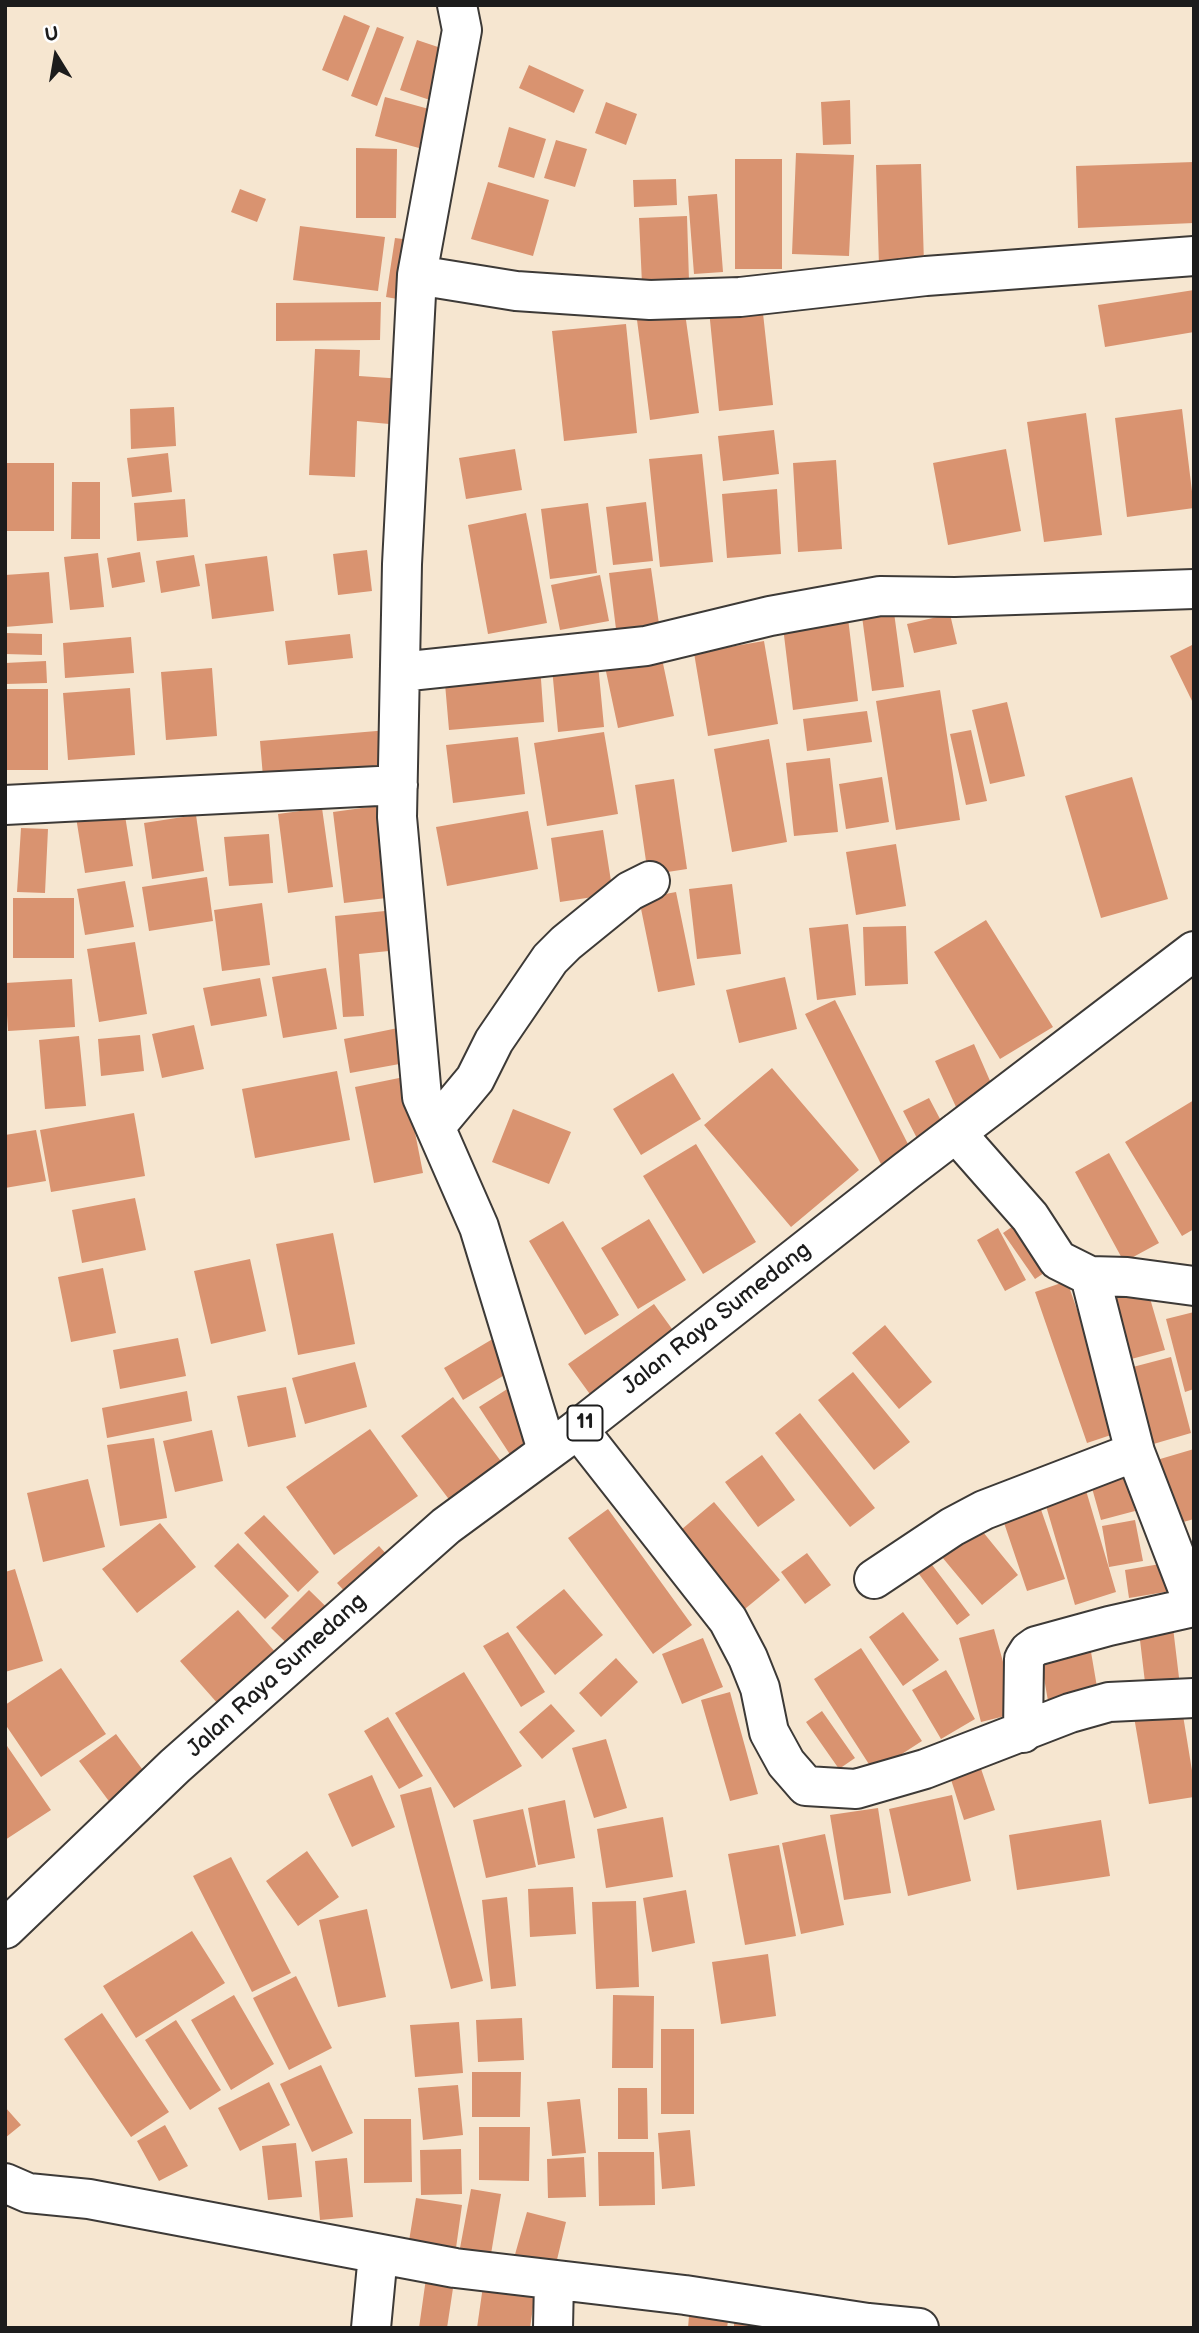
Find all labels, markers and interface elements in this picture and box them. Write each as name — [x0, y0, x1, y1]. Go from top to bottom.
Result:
north arrow — [21, 21, 91, 91]
text: U — [43, 22, 61, 47]
street label: Jalan Raya Sumedang — [617, 1237, 817, 1401]
road number: 11 — [568, 1406, 602, 1440]
street label: Jalan Raya Sumedang — [182, 1588, 372, 1764]

